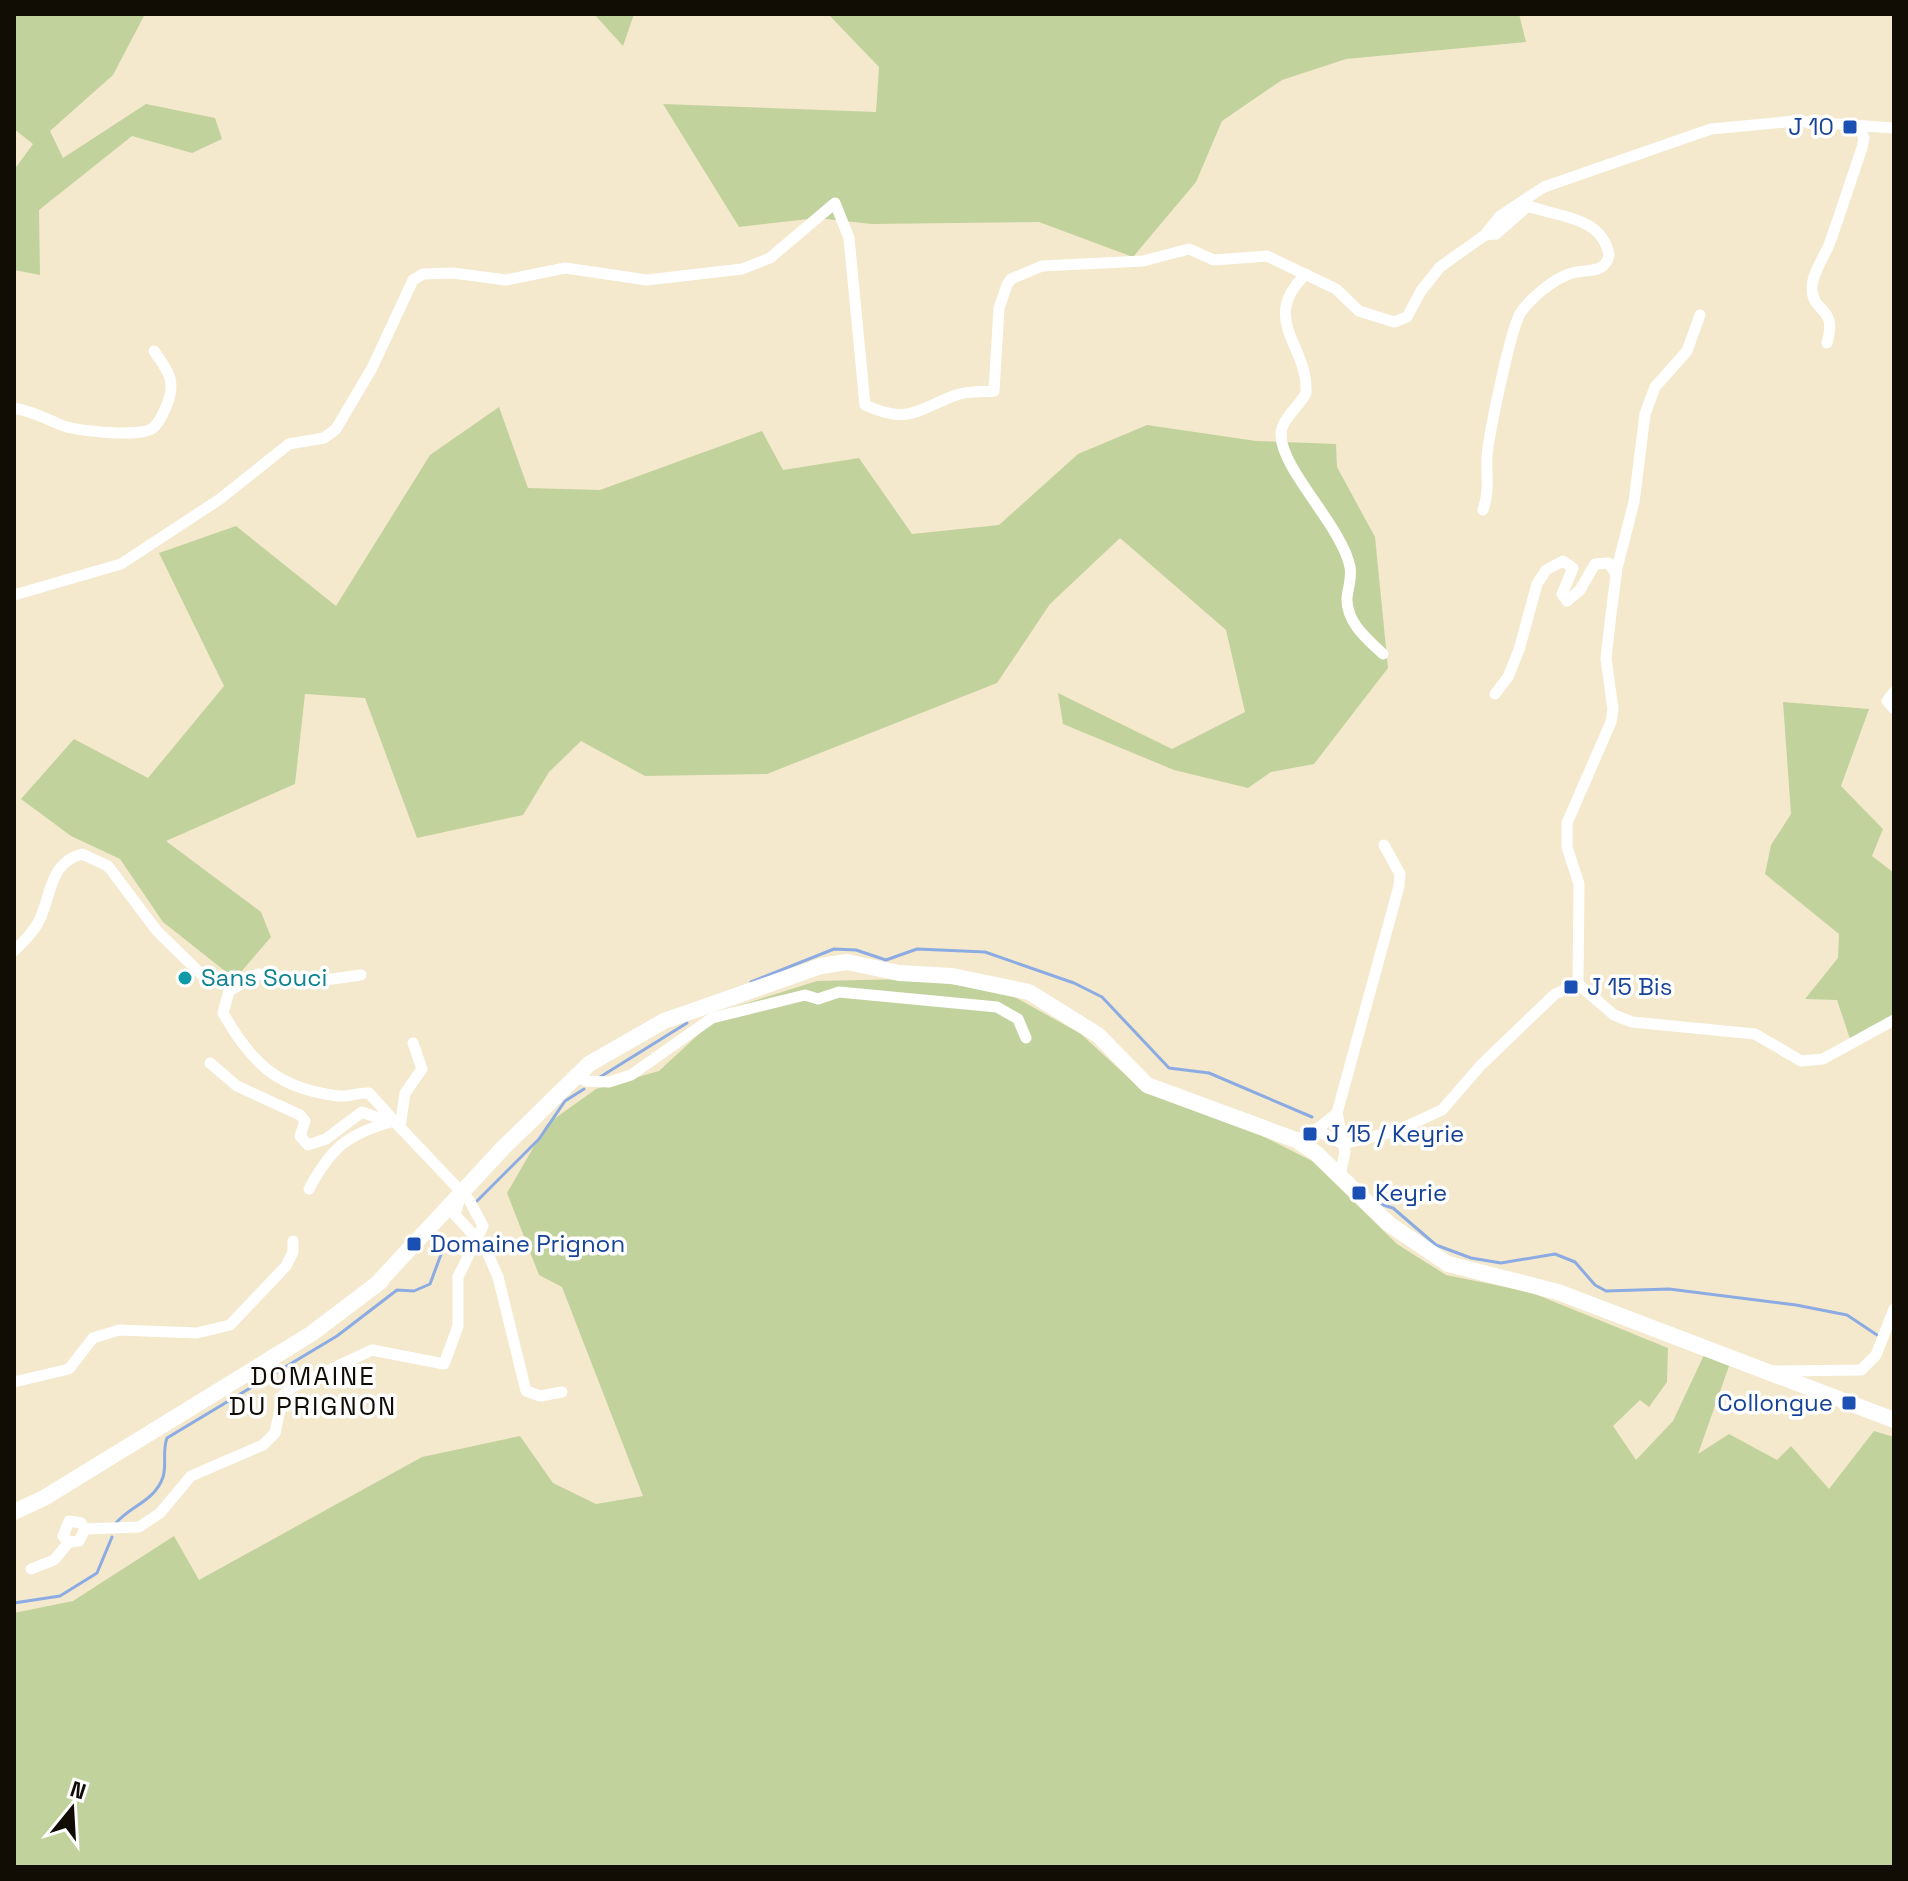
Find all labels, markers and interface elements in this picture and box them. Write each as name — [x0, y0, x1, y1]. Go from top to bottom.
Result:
place label: J 10 — [1788, 111, 1834, 142]
marker: J 10 — [1841, 118, 1859, 136]
place label: Sans Souci — [201, 962, 328, 993]
marker: Sans Souci — [176, 969, 194, 987]
place label: J 15 Bis — [1587, 971, 1672, 1002]
marker: J 15 Bis — [1562, 978, 1580, 996]
place label: J 15 / Keyrie — [1326, 1118, 1464, 1149]
marker: J 15 / Keyrie — [1301, 1125, 1319, 1143]
place label: Keyrie — [1375, 1177, 1447, 1208]
marker: Keyrie — [1350, 1184, 1368, 1202]
place label: Domaine Prignon — [430, 1228, 625, 1259]
marker: Domaine Prignon — [405, 1235, 423, 1253]
district label: DOMAINE DU PRIGNON — [229, 1359, 397, 1423]
place label: Collongue — [1717, 1387, 1833, 1418]
marker: Collongue — [1840, 1394, 1858, 1412]
north arrow — [32, 1769, 112, 1849]
text: N — [67, 1774, 90, 1806]

